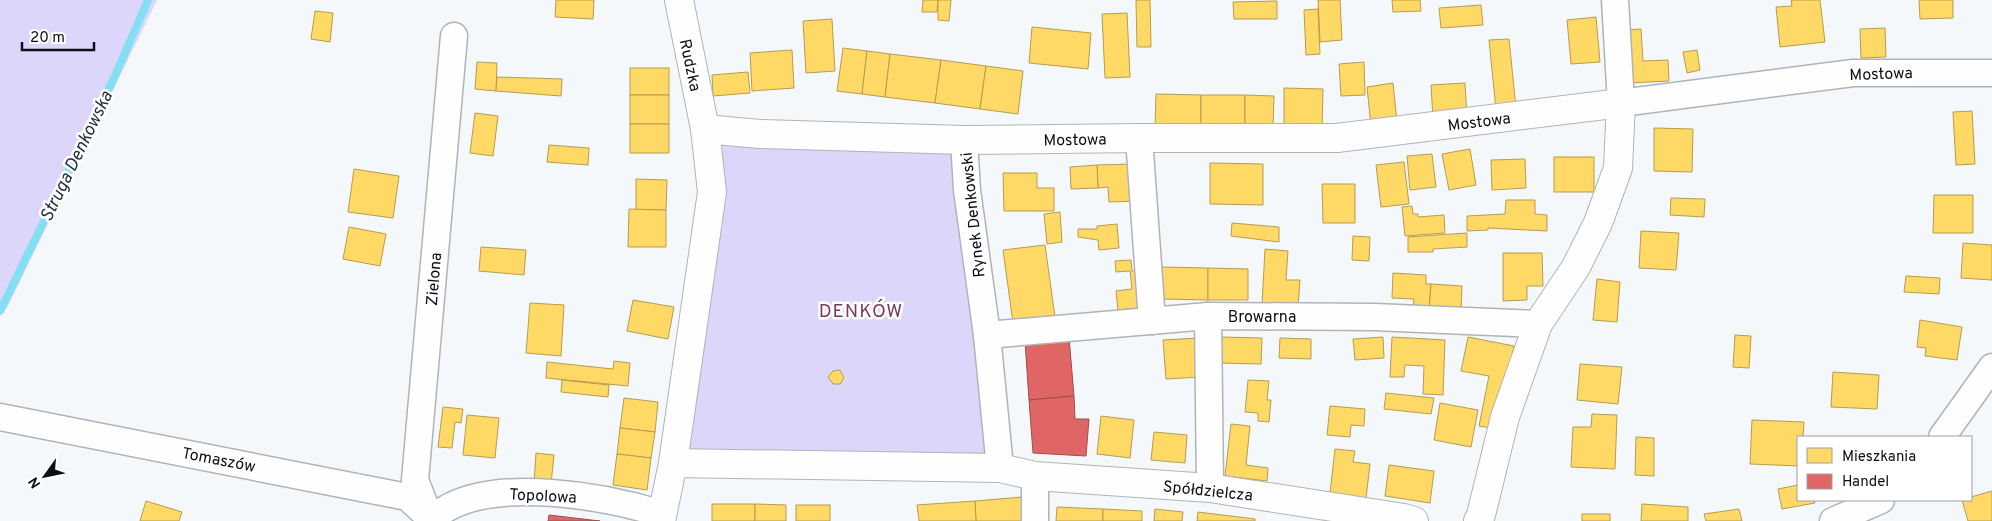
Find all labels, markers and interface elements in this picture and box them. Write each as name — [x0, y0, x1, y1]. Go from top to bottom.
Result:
scale bar — [22, 20, 95, 52]
text: 20 m — [30, 29, 65, 48]
street label: Rudzka — [674, 37, 704, 93]
street label: Mostowa — [1849, 64, 1913, 86]
water label: Struga Denkowska — [36, 87, 119, 226]
street label: Mostowa — [1447, 109, 1512, 137]
street label: Mostowa — [1043, 130, 1107, 152]
street label: Rynek Denkowski — [957, 151, 991, 278]
street label: Zielona — [423, 252, 447, 307]
district label: DENKÓW — [819, 299, 903, 324]
street label: Browarna — [1228, 308, 1296, 328]
legend — [1797, 436, 1972, 501]
street label: Tomaszów — [180, 444, 257, 478]
text: Mieszkania — [1842, 448, 1916, 467]
north arrow — [20, 451, 70, 501]
text: N — [25, 473, 45, 491]
text: Handel — [1842, 473, 1889, 492]
street label: Spółdzielcza — [1162, 477, 1254, 507]
street label: Topolowa — [509, 485, 577, 509]

